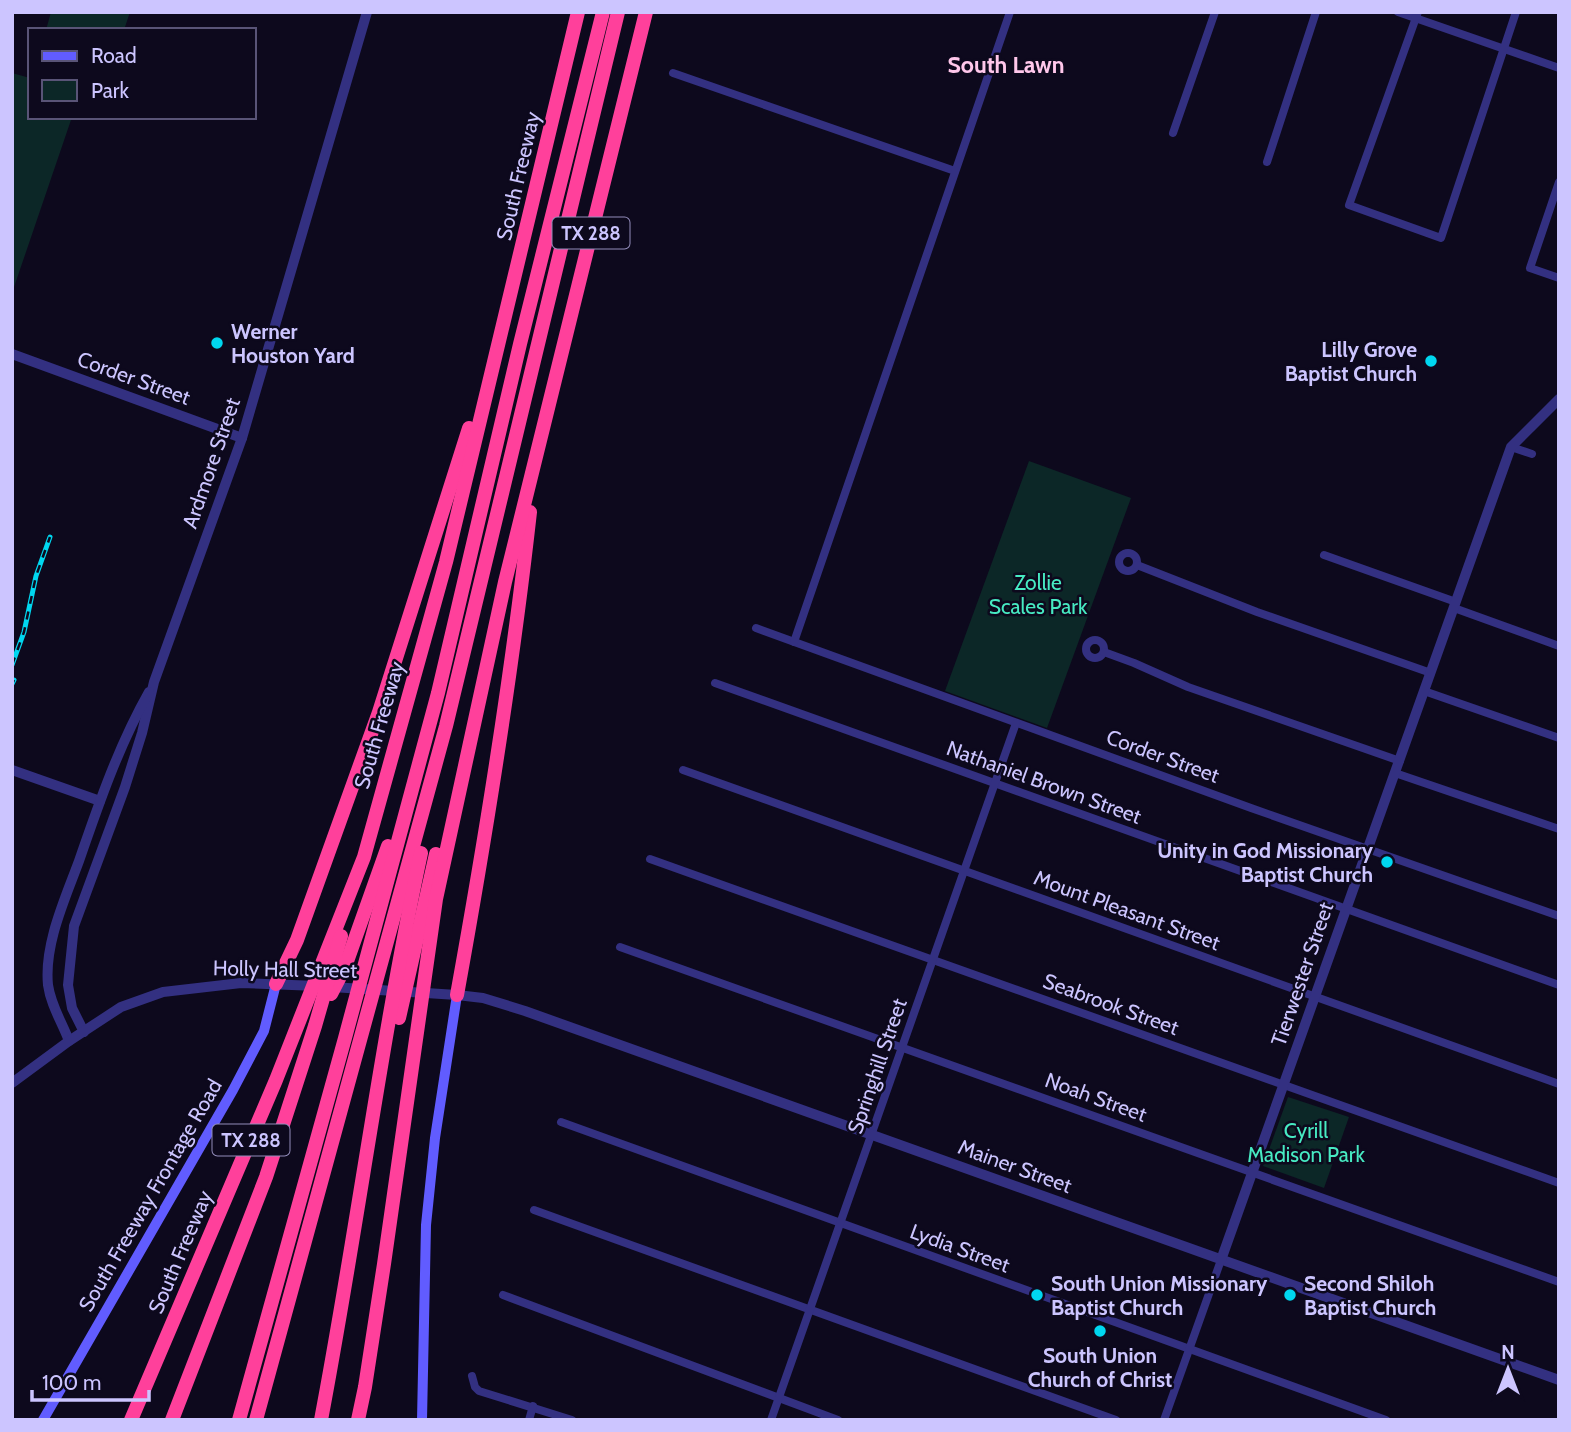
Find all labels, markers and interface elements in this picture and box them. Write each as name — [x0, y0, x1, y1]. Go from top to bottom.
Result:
legend — [28, 28, 256, 119]
text: Road — [91, 43, 137, 68]
district label: South Lawn — [948, 51, 1064, 79]
text: Park — [91, 78, 129, 103]
street label: South Freeway — [491, 109, 545, 243]
road number: TX 288 — [552, 218, 630, 248]
place label: Werner Houston Yard — [231, 319, 355, 368]
marker: Werner Houston Yard — [209, 335, 225, 351]
place label: Lilly Grove Baptist Church — [1285, 337, 1417, 386]
street label: Corder Street — [74, 346, 194, 410]
marker: Lilly Grove Baptist Church — [1423, 353, 1439, 369]
street label: Ardmore Street — [177, 394, 245, 532]
park label: Zollie Scales Park — [989, 570, 1088, 619]
street label: South Freeway — [349, 658, 409, 792]
street label: Corder Street — [1103, 724, 1223, 788]
street label: Nathaniel Brown Street — [943, 735, 1145, 829]
place label: Unity in God Missionary Baptist Church — [1157, 838, 1374, 887]
marker: Unity in God Missionary Baptist Church — [1379, 854, 1395, 870]
street label: Mount Pleasant Street — [1030, 865, 1224, 955]
street label: Tierwester Street — [1266, 899, 1338, 1049]
street label: Holly Hall Street — [213, 955, 357, 983]
street label: Seabrook Street — [1040, 968, 1182, 1040]
street label: Springhill Street — [842, 995, 912, 1137]
street label: Noah Street — [1042, 1067, 1150, 1127]
street label: South Freeway Frontage Road — [73, 1074, 227, 1316]
park label: Cyrill Madison Park — [1247, 1118, 1365, 1167]
road number: TX 288 — [212, 1124, 290, 1156]
street label: Mainer Street — [955, 1134, 1075, 1198]
street label: South Freeway — [143, 1187, 217, 1317]
street label: Lydia Street — [907, 1218, 1013, 1278]
place label: South Union Missionary Baptist Church — [1051, 1271, 1268, 1320]
place label: Second Shiloh Baptist Church — [1304, 1271, 1436, 1320]
marker: South Union Missionary Baptist Church — [1029, 1287, 1045, 1303]
marker: Second Shiloh Baptist Church — [1282, 1287, 1298, 1303]
marker: South Union Church of Christ — [1092, 1323, 1108, 1339]
north arrow — [1473, 1334, 1543, 1404]
text: N — [1501, 1341, 1515, 1364]
place label: South Union Church of Christ — [1028, 1343, 1172, 1392]
scale bar — [32, 1358, 149, 1402]
text: 100 m — [42, 1370, 101, 1395]

